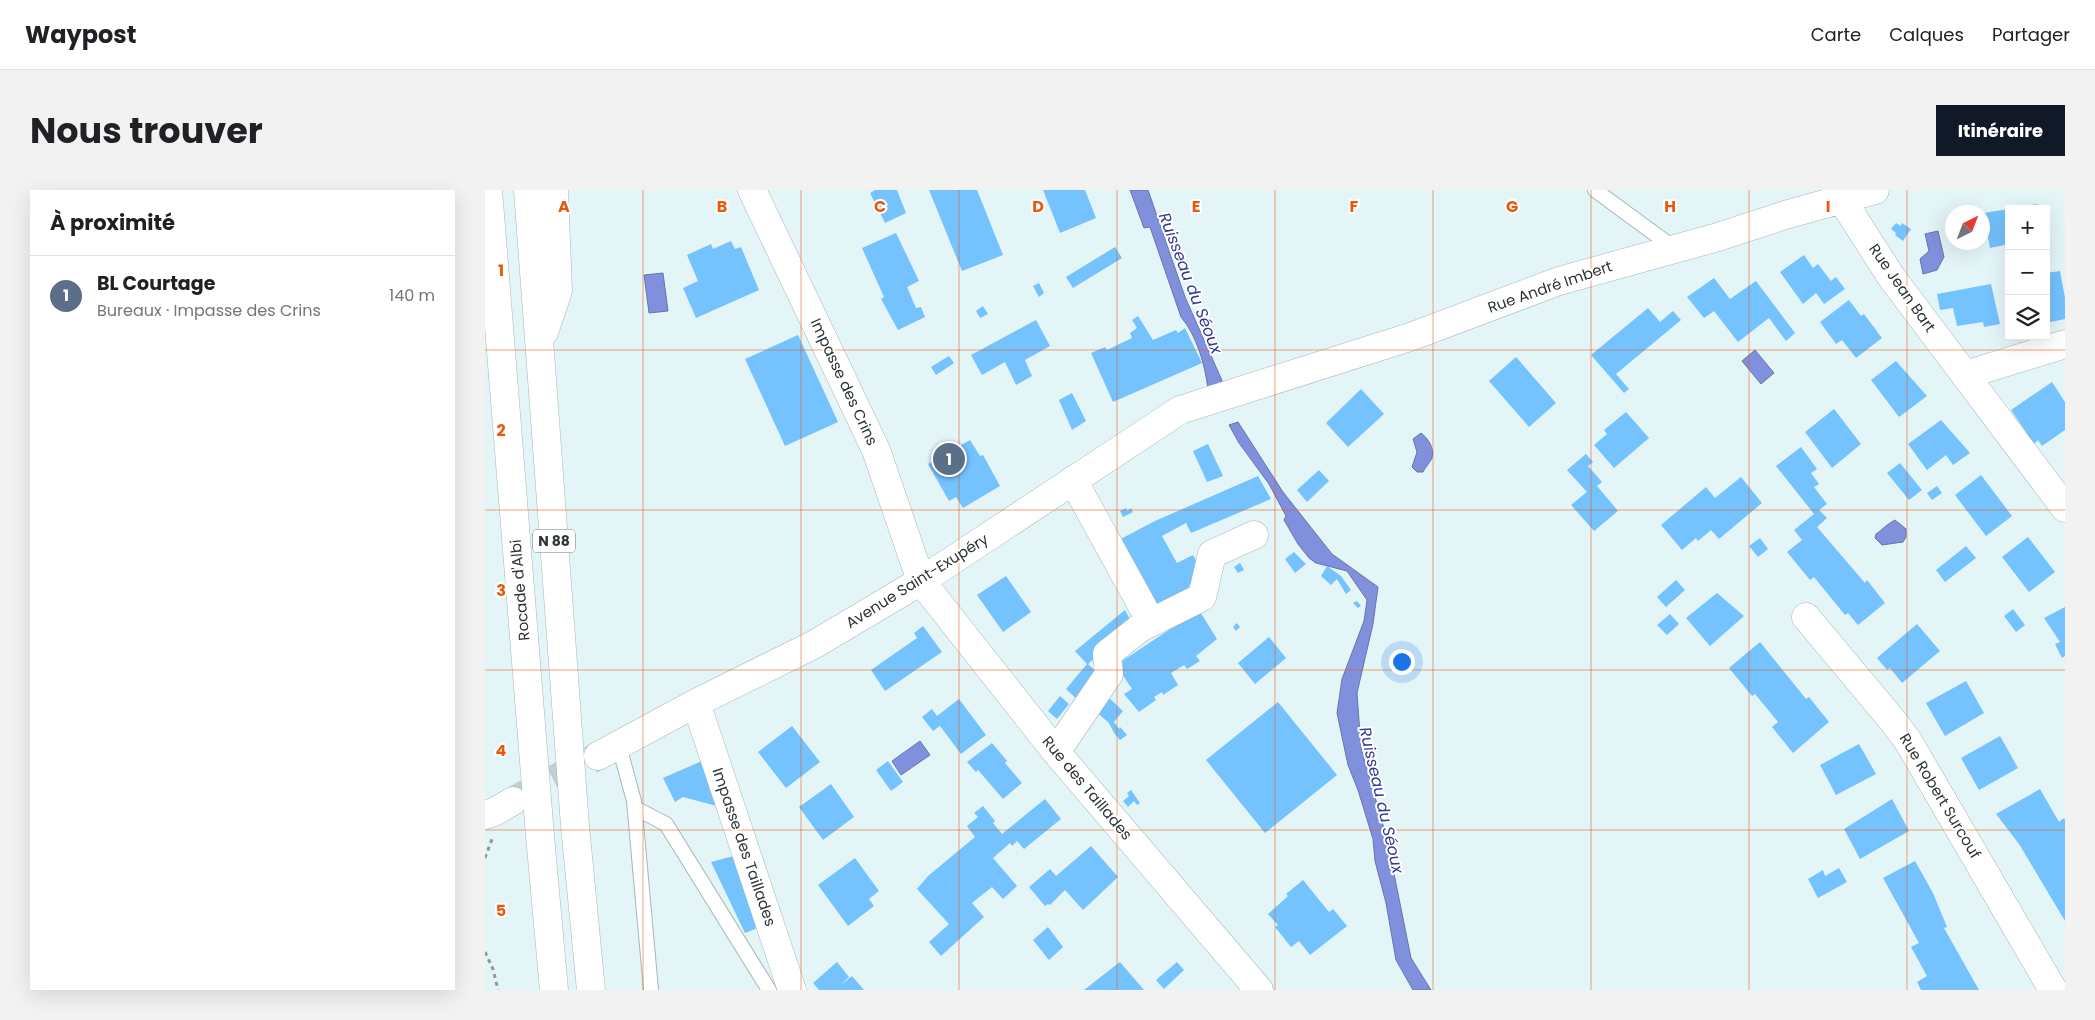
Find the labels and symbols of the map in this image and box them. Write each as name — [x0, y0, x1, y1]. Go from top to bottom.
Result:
text: A — [558, 195, 570, 218]
text: B — [717, 195, 727, 218]
text: C — [874, 195, 886, 218]
text: D — [1032, 195, 1044, 218]
text: E — [1192, 195, 1200, 218]
text: F — [1350, 195, 1359, 218]
text: G — [1506, 195, 1518, 218]
text: H — [1664, 195, 1676, 218]
text: I — [1826, 195, 1830, 218]
north arrow — [1945, 205, 1990, 250]
water label: Ruisseau du Séoux — [1153, 209, 1229, 358]
street label: Rue Jean Bart — [1864, 239, 1941, 336]
street label: Rue André Imbert — [1485, 255, 1615, 318]
text: 1 — [498, 259, 504, 282]
street label: Impasse des Crins — [806, 315, 883, 449]
text: 2 — [496, 419, 506, 442]
pin: 1 — [933, 440, 965, 478]
street label: Avenue Saint-Exupéry — [842, 528, 992, 633]
road number: N 88 — [533, 530, 575, 552]
street label: Rocade d'Albi — [505, 539, 534, 642]
text: 3 — [496, 579, 506, 602]
your location — [1389, 649, 1415, 675]
water label: Ruisseau du Séoux — [1353, 725, 1410, 877]
street label: Rue Robert Surcouf — [1895, 729, 1986, 862]
street label: Rue des Taillades — [1038, 731, 1137, 844]
text: 4 — [496, 739, 507, 762]
street label: Impasse des Taillades — [707, 765, 782, 929]
text: 5 — [496, 899, 506, 922]

